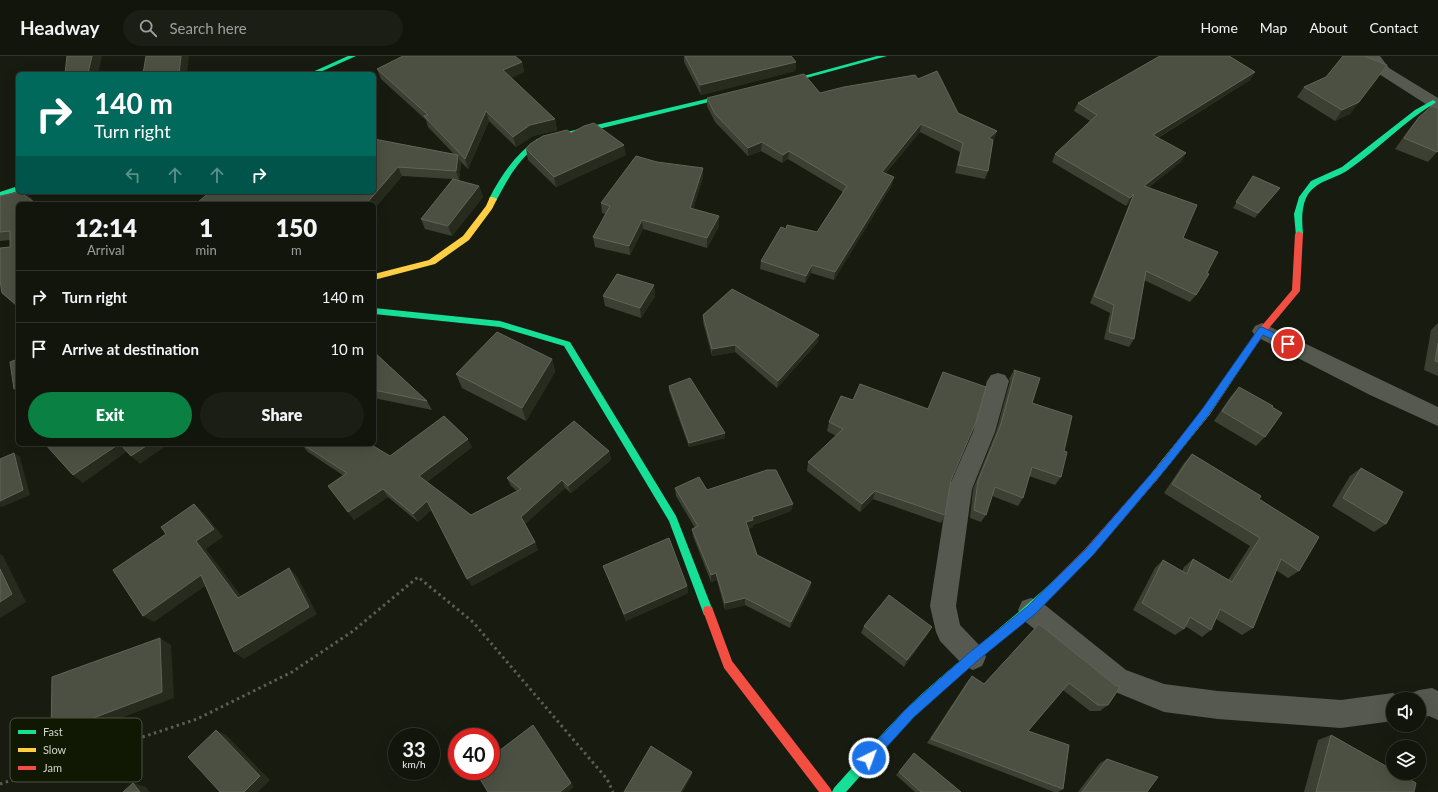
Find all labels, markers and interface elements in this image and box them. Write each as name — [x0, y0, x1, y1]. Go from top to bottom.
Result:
search box — [123, 10, 403, 46]
text: Headway — [20, 16, 99, 39]
icon: search — [137, 17, 159, 39]
text: Search here — [169, 19, 247, 37]
text: Home — [1200, 19, 1238, 36]
text: Map — [1260, 19, 1287, 36]
text: About — [1309, 19, 1347, 36]
text: Contact — [1369, 19, 1418, 36]
text: 140 m — [94, 86, 173, 120]
icon: right — [28, 88, 80, 140]
text: Turn right — [94, 120, 171, 142]
icon: left — [122, 164, 144, 186]
icon: ahead — [164, 164, 186, 186]
icon: ahead — [206, 164, 228, 186]
icon: right — [248, 164, 270, 186]
text: 12:14 — [75, 213, 137, 242]
text: 1 — [199, 213, 213, 242]
text: 150 — [275, 213, 317, 242]
text: Arrival — [87, 242, 125, 258]
text: min — [196, 242, 217, 258]
text: m — [291, 242, 302, 258]
icon: right — [28, 286, 50, 308]
text: Turn right — [62, 288, 127, 306]
text: 140 m — [322, 288, 364, 306]
pin — [1271, 327, 1305, 361]
icon: arrive — [1277, 333, 1299, 355]
icon: arrive — [28, 338, 50, 360]
text: Arrive at destination — [62, 340, 199, 358]
text: 10 m — [330, 340, 364, 358]
button: Exit — [28, 392, 192, 438]
button: Share — [200, 392, 364, 438]
map controls — [1386, 692, 1426, 780]
button: sound — [1386, 692, 1426, 732]
legend — [10, 718, 142, 782]
text: Fast — [43, 725, 63, 738]
speed limit sign: 40 — [448, 728, 500, 780]
text: 33 — [402, 737, 426, 761]
position arrow — [848, 737, 890, 779]
button: layers — [1386, 740, 1426, 780]
text: Slow — [43, 743, 67, 756]
text: km/h — [402, 758, 426, 770]
text: Jam — [43, 761, 62, 774]

